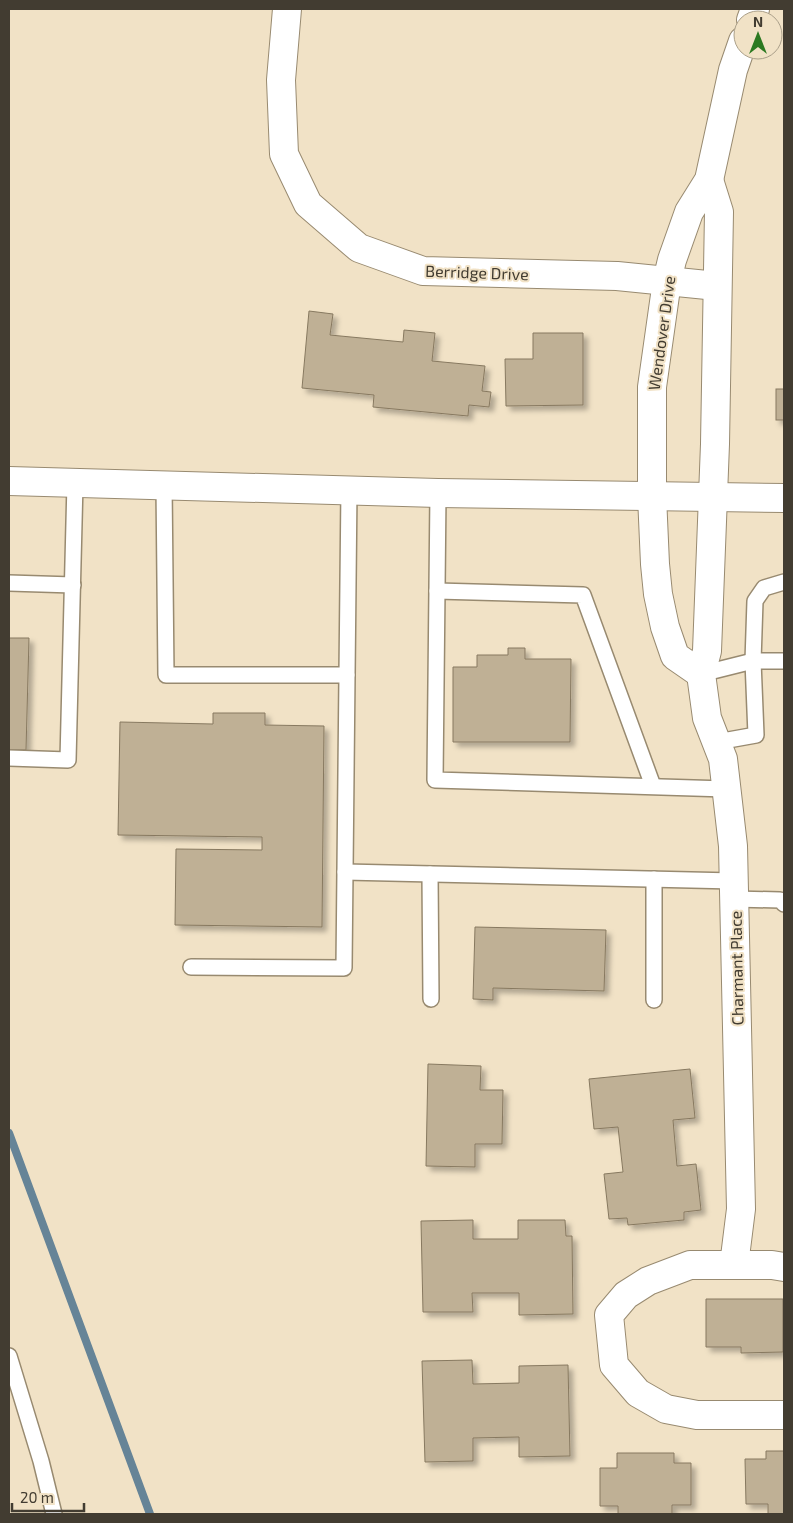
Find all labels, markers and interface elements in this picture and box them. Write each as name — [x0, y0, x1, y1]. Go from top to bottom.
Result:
north arrow — [733, 10, 783, 60]
text: N — [753, 13, 763, 30]
street label: Berridge Drive — [425, 261, 529, 283]
street label: Wendover Drive — [644, 274, 678, 392]
street label: Charmant Place — [726, 911, 746, 1025]
scale bar — [12, 1480, 85, 1512]
text: 20 m — [20, 1488, 54, 1506]

